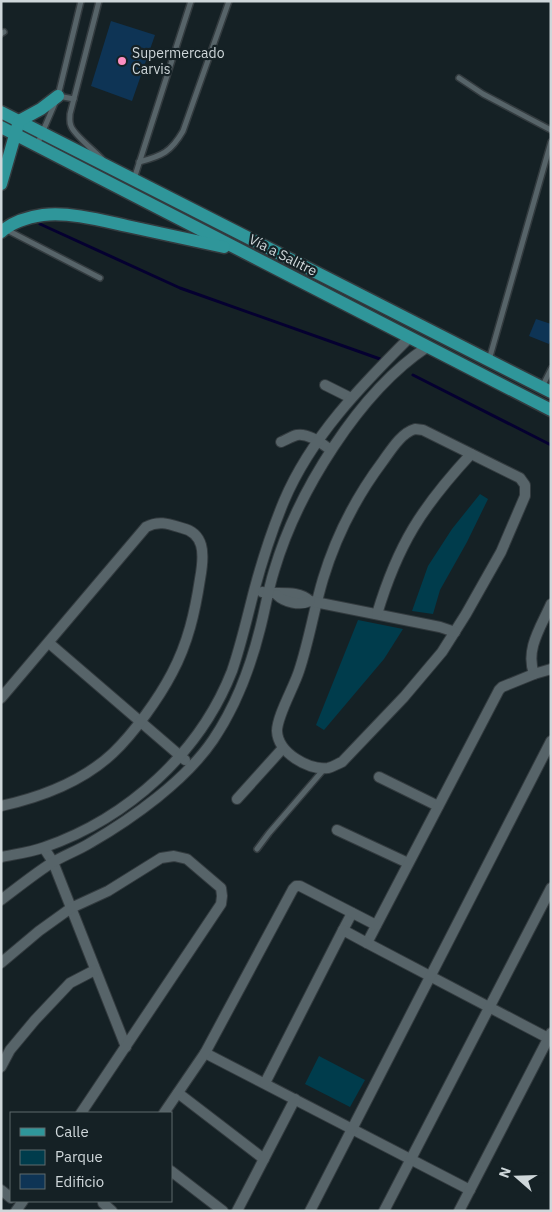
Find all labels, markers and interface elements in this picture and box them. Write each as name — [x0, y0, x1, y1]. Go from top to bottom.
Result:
place label: Supermercado Carvis — [132, 44, 225, 78]
marker: Supermercado Carvis — [116, 55, 128, 67]
street label: Vía a Salitre — [246, 230, 320, 280]
legend — [10, 1112, 172, 1202]
text: Calle — [55, 1122, 89, 1141]
text: Parque — [55, 1147, 103, 1166]
north arrow — [492, 1152, 542, 1202]
text: N — [495, 1165, 515, 1180]
text: Edificio — [55, 1172, 104, 1191]

